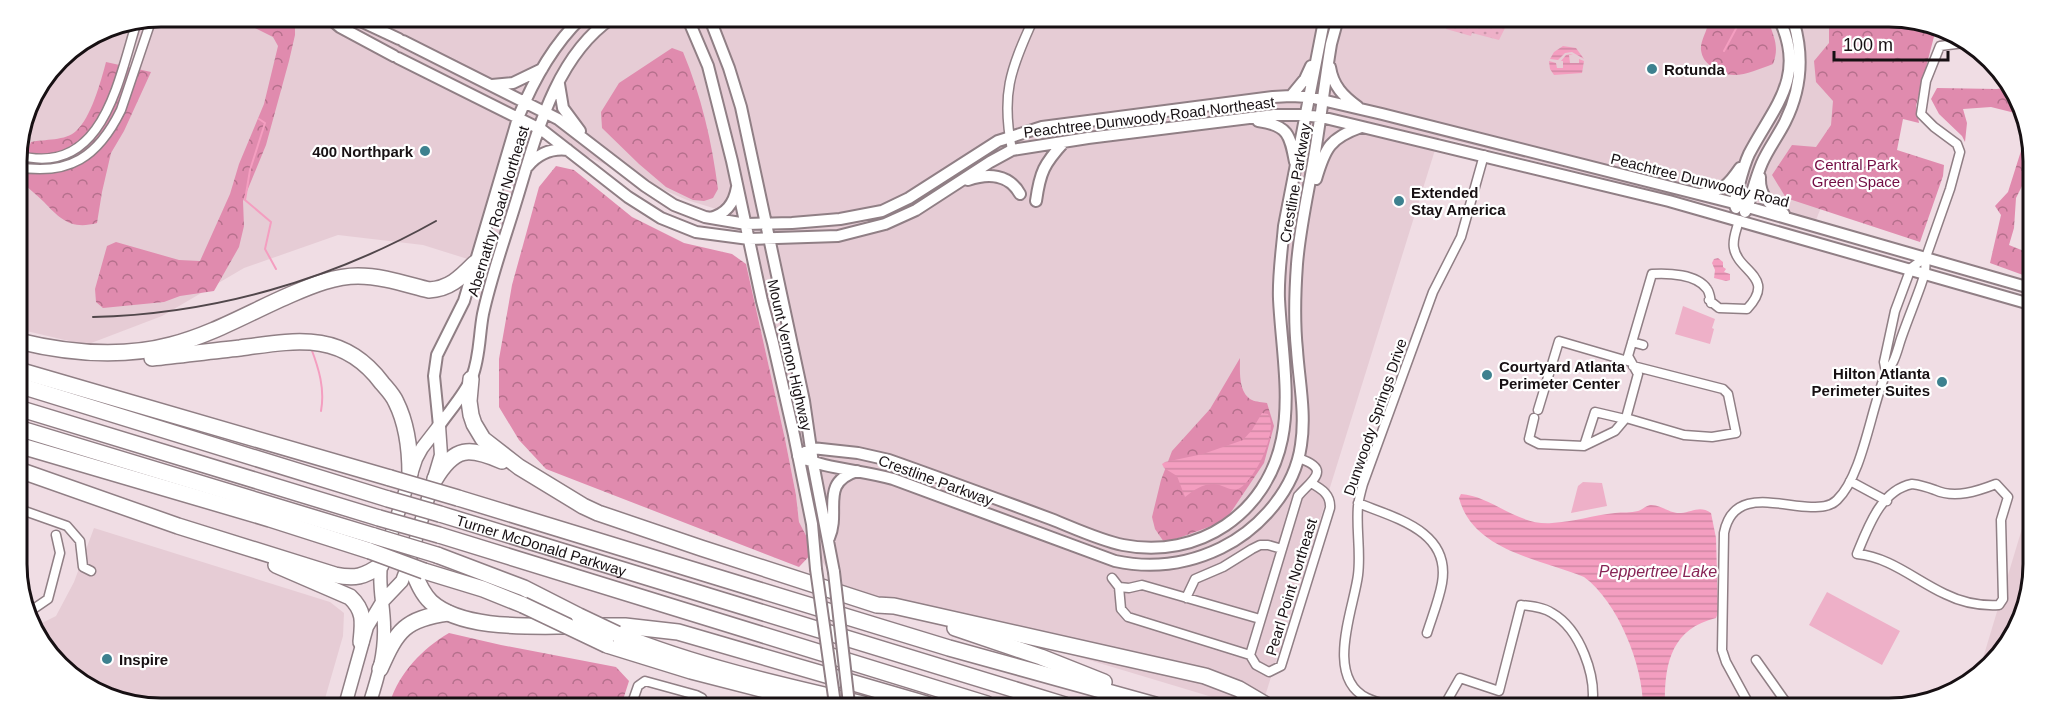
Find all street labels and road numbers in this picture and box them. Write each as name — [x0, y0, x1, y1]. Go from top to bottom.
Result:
street label: Peachtree Dunwoody Road Northeast — [1023, 93, 1276, 141]
street label: Crestline Parkway — [1276, 122, 1314, 244]
street label: Abernathy Road Northeast — [464, 123, 532, 298]
street label: Peachtree Dunwoody Road — [1609, 150, 1791, 210]
street label: Mount Vernon Highway — [764, 278, 816, 433]
street label: Dunwoody Springs Drive — [1340, 336, 1410, 498]
street label: Crestline Parkway — [876, 451, 996, 509]
street label: Turner McDonald Parkway — [454, 511, 629, 579]
street label: Pearl Point Northeast — [1262, 516, 1320, 658]

